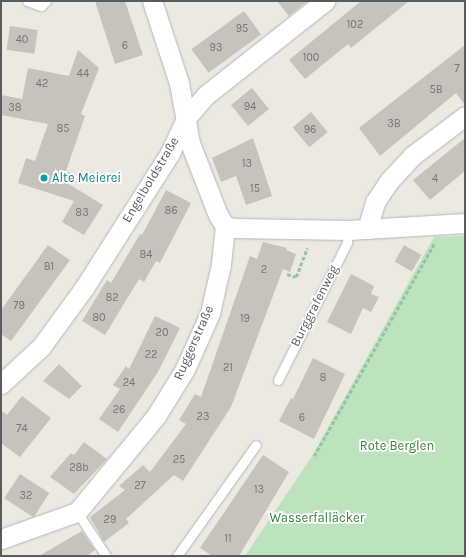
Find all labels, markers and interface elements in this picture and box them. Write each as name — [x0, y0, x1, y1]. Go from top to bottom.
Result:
house number: 102 — [347, 18, 363, 32]
house number: 95 — [236, 22, 248, 36]
house number: 40 — [16, 33, 28, 47]
house number: 6 — [122, 39, 128, 53]
house number: 93 — [210, 41, 222, 55]
house number: 100 — [303, 51, 319, 65]
house number: 7 — [454, 62, 460, 76]
house number: 44 — [77, 67, 89, 81]
house number: 42 — [36, 77, 48, 91]
house number: 5B — [429, 83, 443, 97]
house number: 94 — [244, 100, 256, 114]
house number: 38 — [8, 101, 22, 115]
house number: 3B — [387, 117, 401, 131]
house number: 85 — [57, 122, 69, 136]
house number: 96 — [304, 123, 316, 137]
street label: Engelboldstraße — [119, 134, 183, 226]
house number: 13 — [242, 157, 252, 171]
place label: Alte Meierei — [52, 170, 121, 186]
house number: 4 — [432, 172, 438, 186]
marker: Alte Meierei — [39, 173, 49, 183]
house number: 15 — [250, 182, 260, 196]
house number: 86 — [164, 204, 178, 218]
house number: 83 — [75, 206, 89, 220]
house number: 84 — [140, 248, 152, 262]
house number: 81 — [44, 260, 54, 274]
house number: 2 — [261, 263, 267, 277]
street label: Burggrafenweg — [288, 263, 342, 349]
house number: 82 — [105, 291, 119, 305]
house number: 79 — [13, 299, 25, 313]
street label: Ruggerstraße — [171, 303, 217, 383]
house number: 80 — [92, 311, 106, 325]
house number: 19 — [240, 312, 250, 326]
house number: 20 — [156, 326, 168, 340]
house number: 22 — [145, 348, 157, 362]
house number: 21 — [223, 361, 233, 375]
house number: 8 — [320, 371, 326, 385]
house number: 24 — [123, 376, 135, 390]
house number: 26 — [113, 403, 125, 417]
house number: 23 — [197, 410, 209, 424]
house number: 6 — [299, 411, 305, 425]
house number: 74 — [16, 422, 28, 436]
park label: Rote Berglen — [360, 438, 434, 454]
house number: 25 — [173, 453, 185, 467]
house number: 28b — [69, 461, 89, 475]
house number: 27 — [134, 479, 146, 493]
house number: 13 — [254, 483, 264, 497]
house number: 32 — [20, 489, 32, 503]
park label: Wasserfalläcker — [270, 510, 364, 526]
house number: 29 — [104, 513, 116, 527]
house number: 11 — [224, 532, 232, 546]

